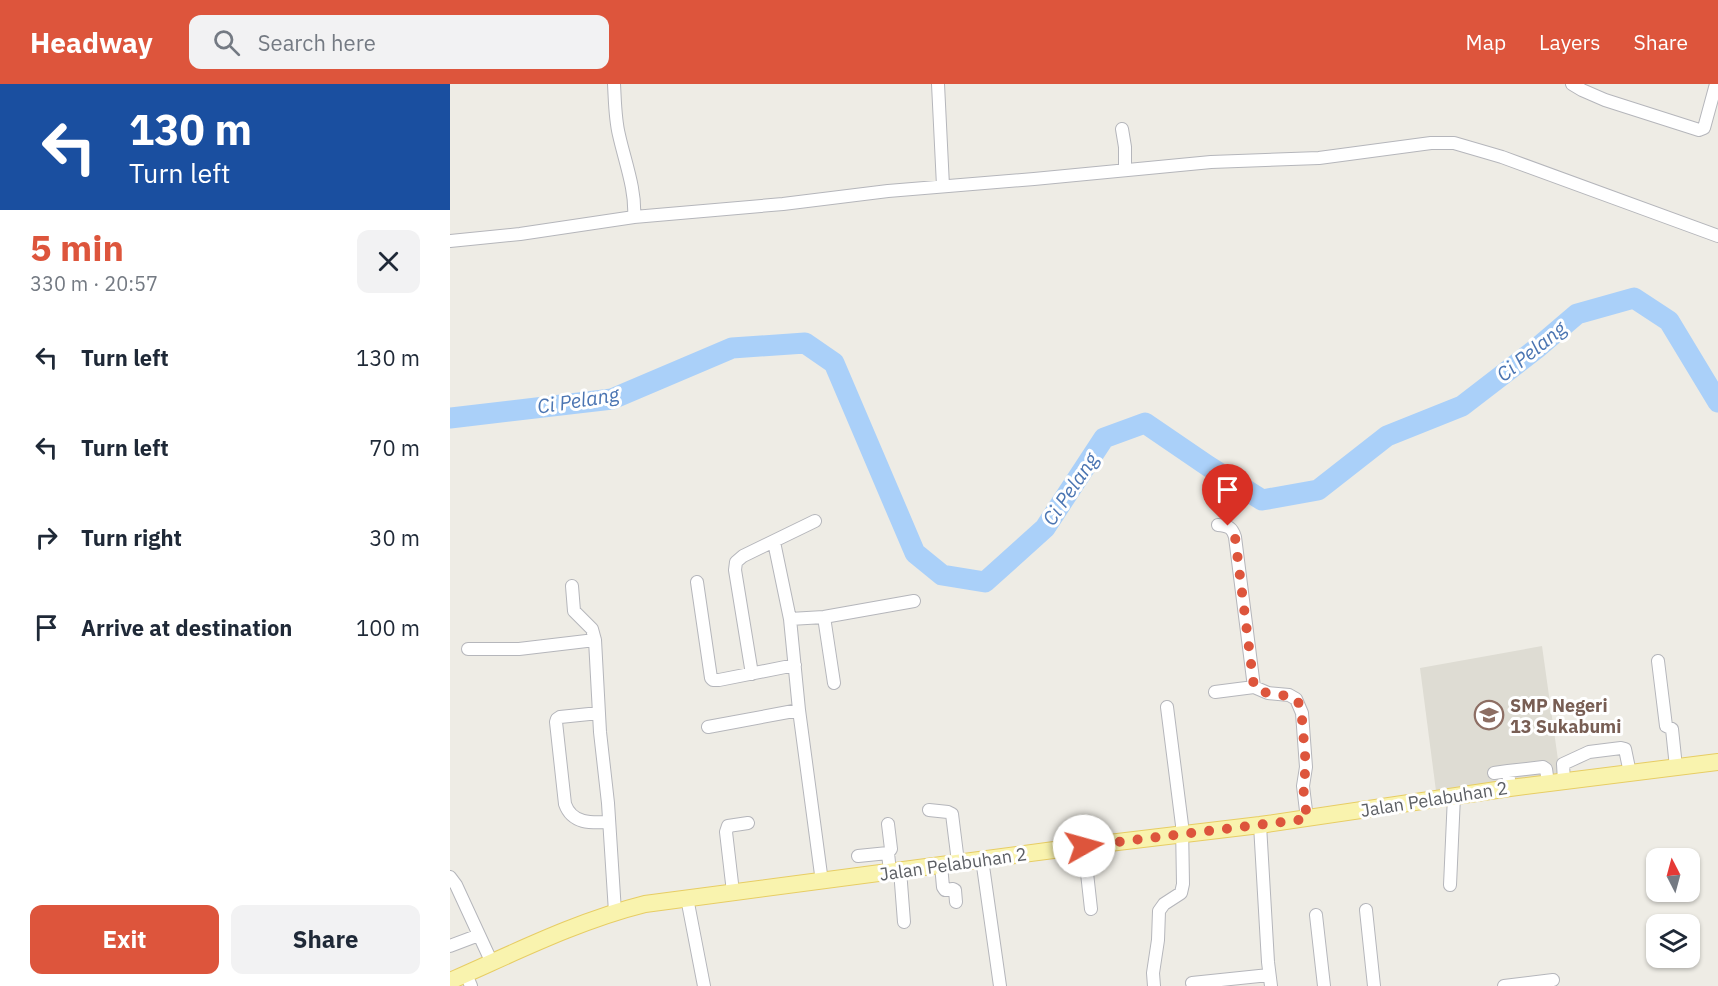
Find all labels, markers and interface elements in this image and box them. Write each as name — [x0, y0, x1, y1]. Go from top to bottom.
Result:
search box — [189, 15, 609, 69]
text: Headway — [30, 24, 153, 61]
icon: search — [210, 26, 243, 59]
text: Search here — [258, 28, 376, 57]
text: Map — [1466, 28, 1506, 56]
text: Layers — [1539, 28, 1601, 56]
text: Share — [1634, 28, 1688, 56]
text: 130 m — [129, 102, 252, 157]
icon: left — [30, 108, 108, 186]
text: Turn left — [129, 155, 230, 190]
text: 5 min — [30, 224, 124, 271]
button: close — [357, 230, 420, 293]
text: 330 m · 20:57 — [30, 270, 158, 297]
water label: Ci Pelang — [1491, 314, 1572, 387]
icon: left — [30, 341, 63, 374]
text: Turn left — [81, 343, 169, 372]
text: 130 m — [356, 343, 420, 372]
water label: Ci Pelang — [535, 380, 621, 420]
icon: left — [30, 431, 63, 464]
text: Turn left — [81, 433, 169, 462]
text: 70 m — [369, 433, 420, 462]
water label: Ci Pelang — [1036, 447, 1105, 531]
pin — [1202, 464, 1253, 526]
icon: arrive — [1211, 473, 1244, 506]
icon: right — [30, 521, 63, 554]
text: Turn right — [81, 523, 182, 552]
text: 30 m — [369, 523, 420, 552]
icon: arrive — [30, 611, 63, 644]
text: Arrive at destination — [81, 613, 292, 642]
text: 100 m — [356, 613, 420, 642]
place label: SMP Negeri 13 Sukabumi — [1510, 694, 1621, 738]
school or university icon: SMP Negeri 13 Sukabumi — [1473, 699, 1505, 731]
street label: Jalan Pelabuhan 2 — [1359, 776, 1509, 822]
position arrow — [1052, 814, 1116, 878]
street label: Jalan Pelabuhan 2 — [878, 842, 1028, 886]
north arrow — [1646, 848, 1700, 902]
map controls — [1646, 848, 1700, 968]
button: Exit — [30, 905, 219, 974]
button: Share — [231, 905, 420, 974]
button: layers — [1646, 914, 1700, 968]

